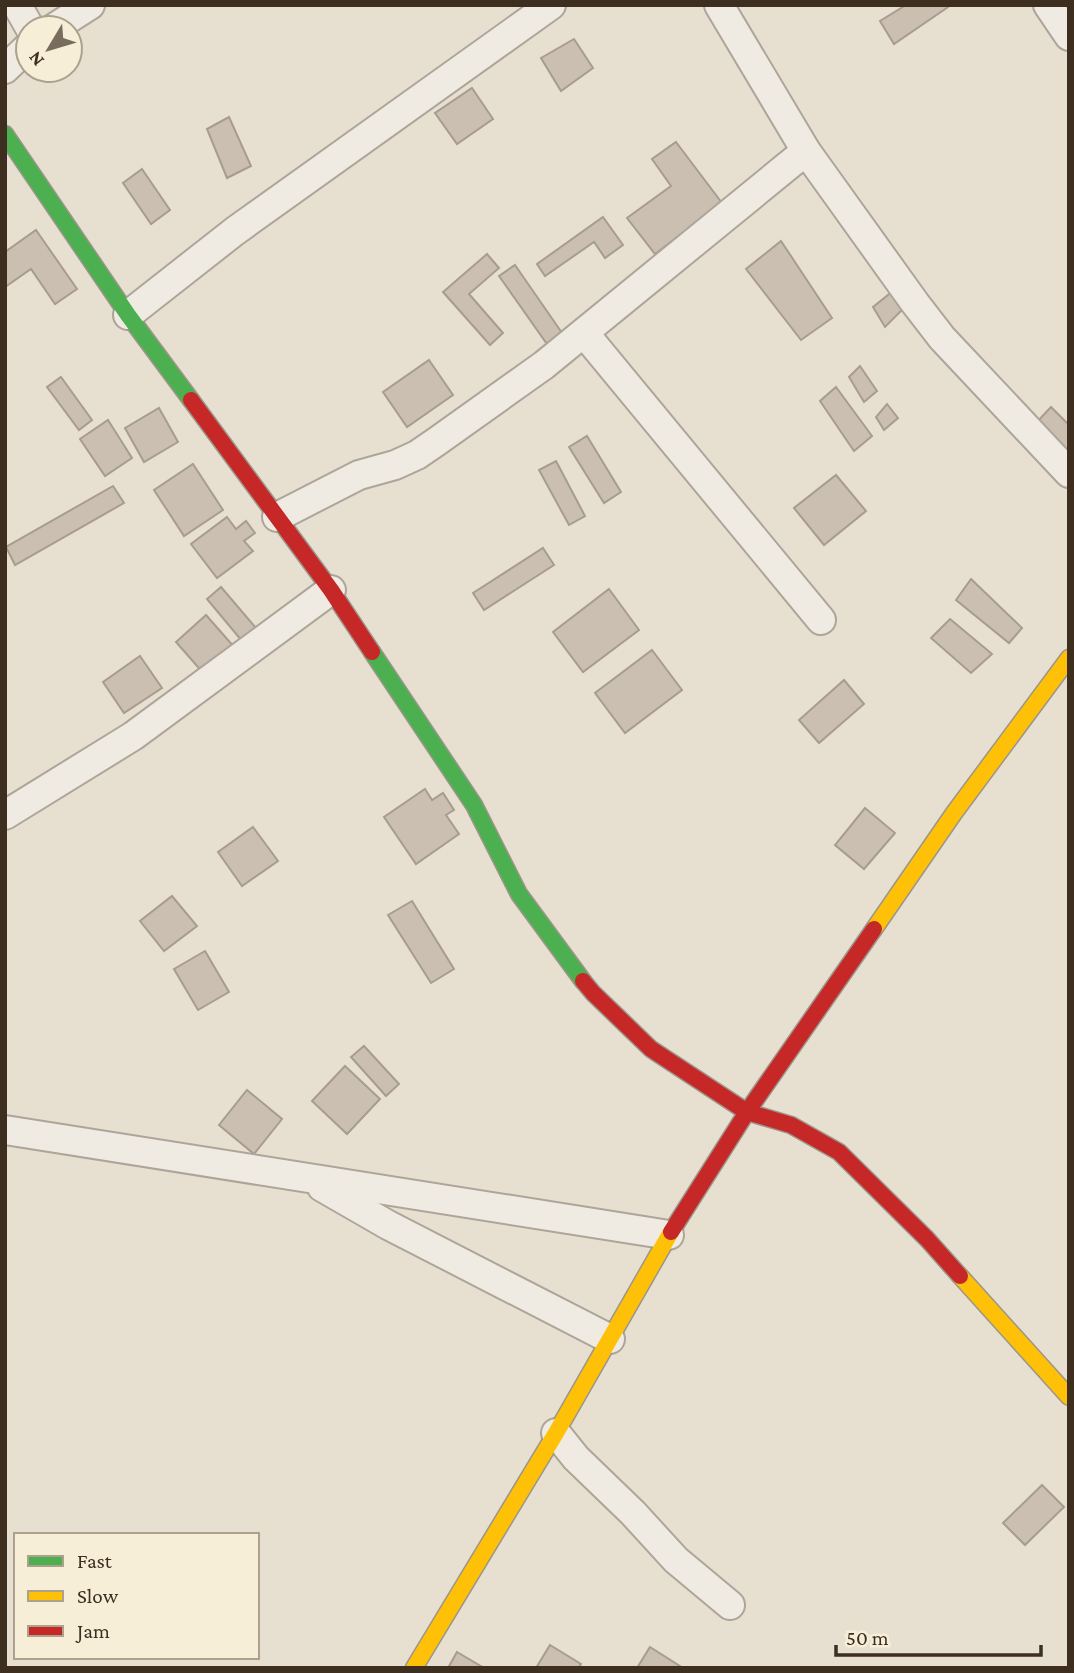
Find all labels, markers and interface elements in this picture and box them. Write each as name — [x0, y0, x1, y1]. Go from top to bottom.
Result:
north arrow — [14, 14, 84, 84]
text: N — [24, 48, 48, 71]
legend — [14, 1533, 259, 1659]
text: Fast — [77, 1549, 113, 1573]
text: Slow — [77, 1584, 119, 1608]
scale bar — [836, 1614, 1041, 1658]
text: Jam — [75, 1619, 110, 1643]
text: 50 m — [846, 1626, 889, 1650]

